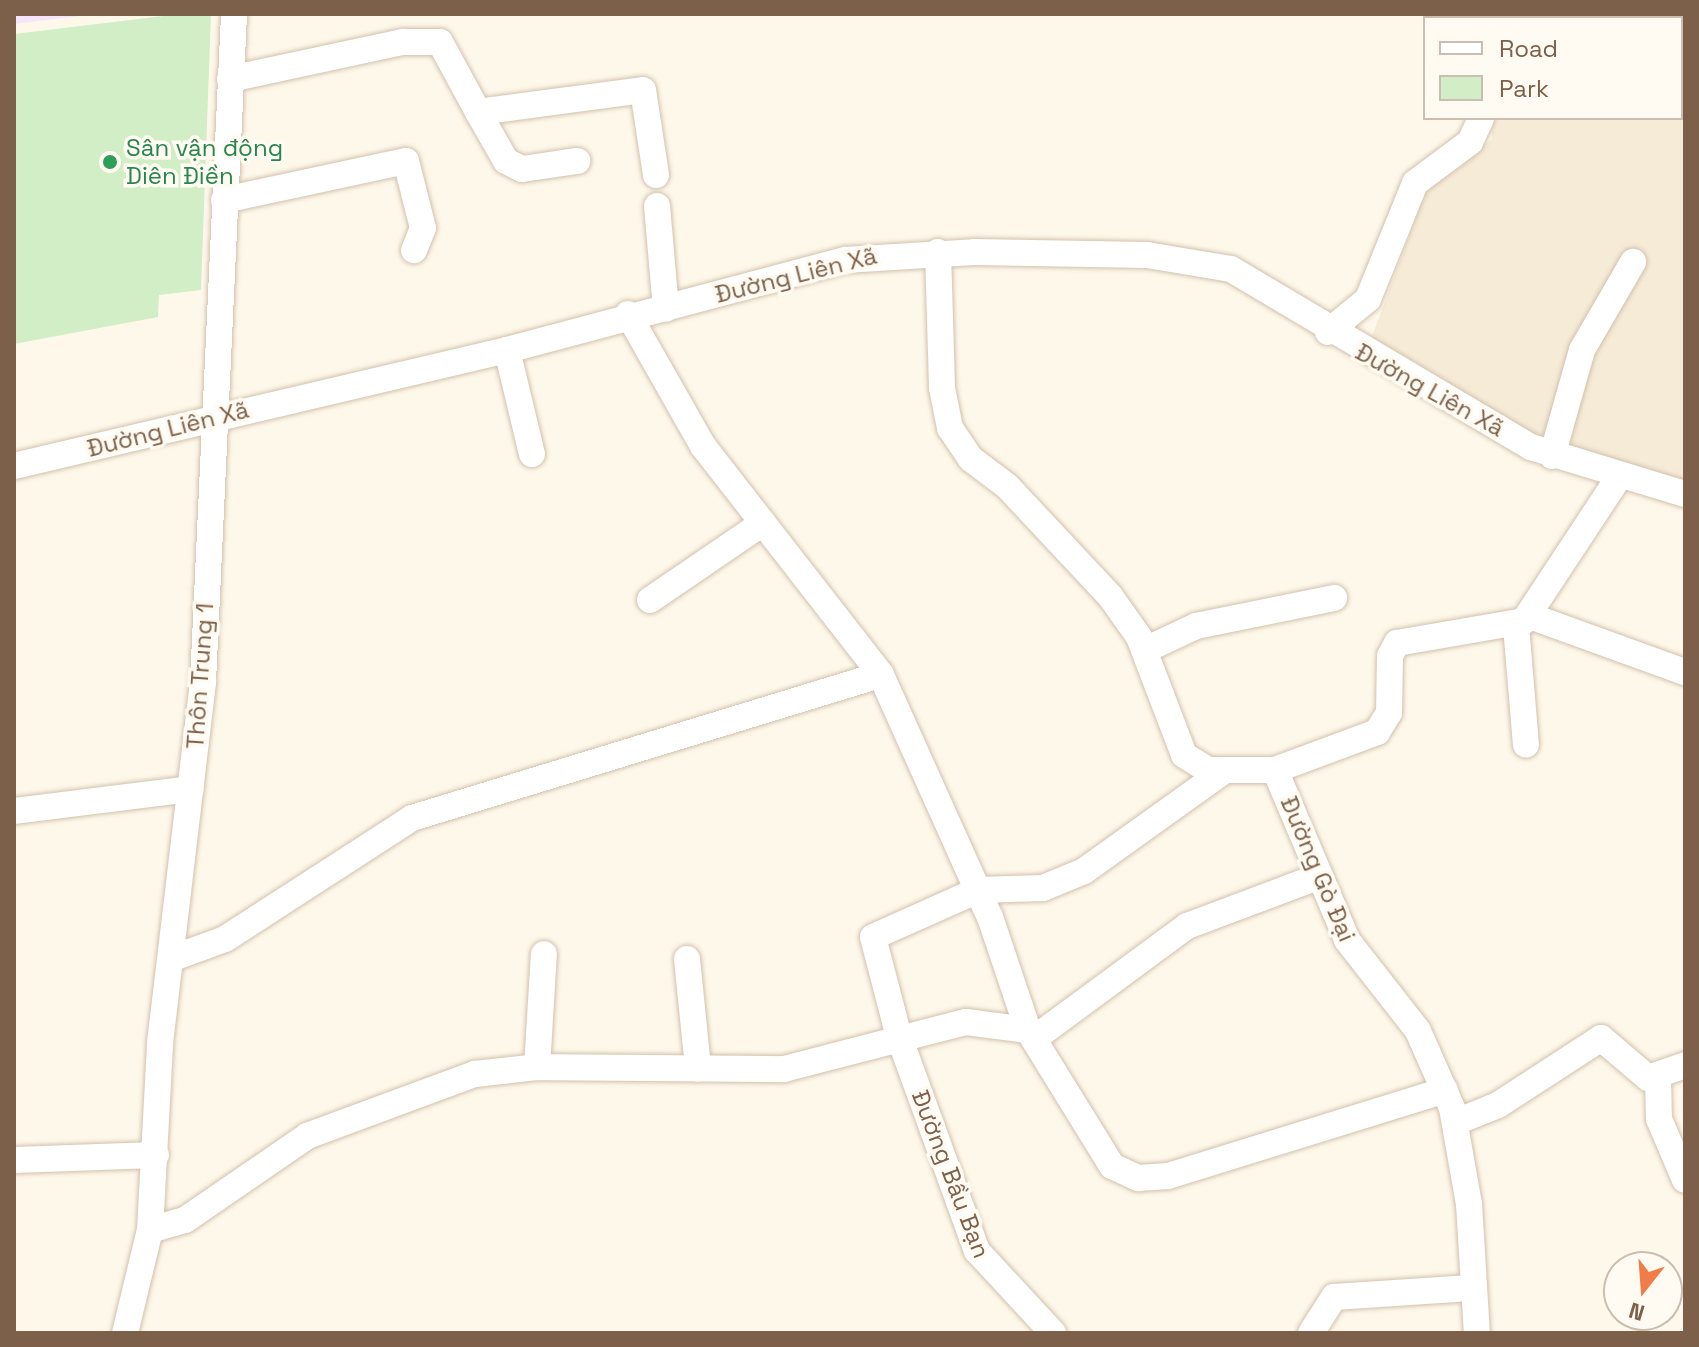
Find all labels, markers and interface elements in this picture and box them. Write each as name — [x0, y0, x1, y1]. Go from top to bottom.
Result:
legend — [1423, 16, 1683, 120]
text: Road — [1499, 33, 1558, 64]
text: Park — [1499, 73, 1549, 104]
place label: Sân vận động Diên Điền — [126, 134, 283, 190]
marker: Sân vận động Diên Điền — [101, 153, 119, 171]
street label: Đường Liên Xã — [712, 241, 880, 309]
street label: Đường Liên Xã — [1351, 337, 1509, 443]
street label: Đường Liên Xã — [84, 395, 252, 463]
street label: Thôn Trung 1 — [181, 602, 219, 750]
street label: Đường Gò Đại — [1274, 792, 1362, 946]
street label: Đường Bầu Bạn — [906, 1086, 996, 1262]
north arrow — [1603, 1251, 1683, 1331]
text: N — [1625, 1296, 1648, 1328]

